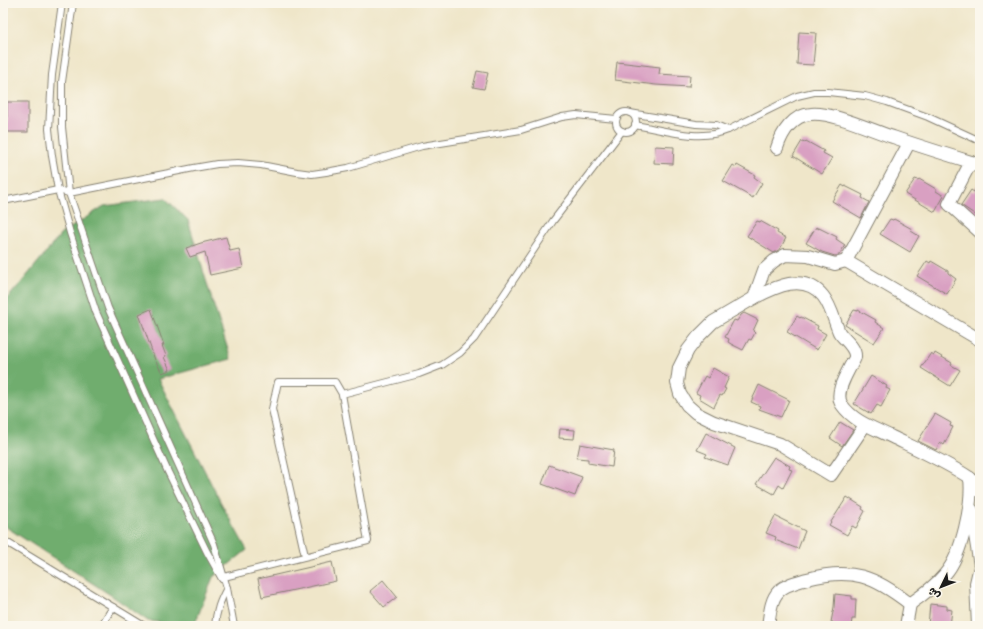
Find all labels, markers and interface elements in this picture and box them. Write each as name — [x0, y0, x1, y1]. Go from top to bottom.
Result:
north arrow — [921, 567, 961, 607]
text: ش — [924, 584, 944, 603]

